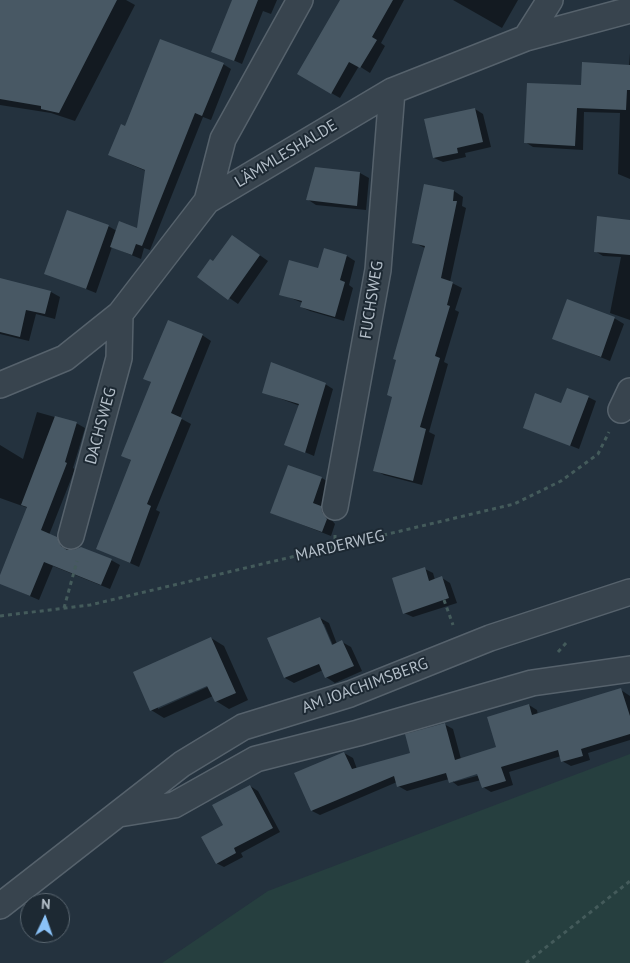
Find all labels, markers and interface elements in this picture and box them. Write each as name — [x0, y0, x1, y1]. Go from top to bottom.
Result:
street label: LÄMMLESHALDE — [231, 116, 341, 192]
street label: FUCHSWEG — [356, 260, 388, 340]
street label: DACHSWEG — [82, 385, 120, 467]
street label: MARDERWEG — [293, 526, 387, 566]
street label: AM JOACHIMSBERG — [299, 654, 431, 718]
north arrow — [20, 893, 70, 943]
text: N — [41, 895, 51, 913]

